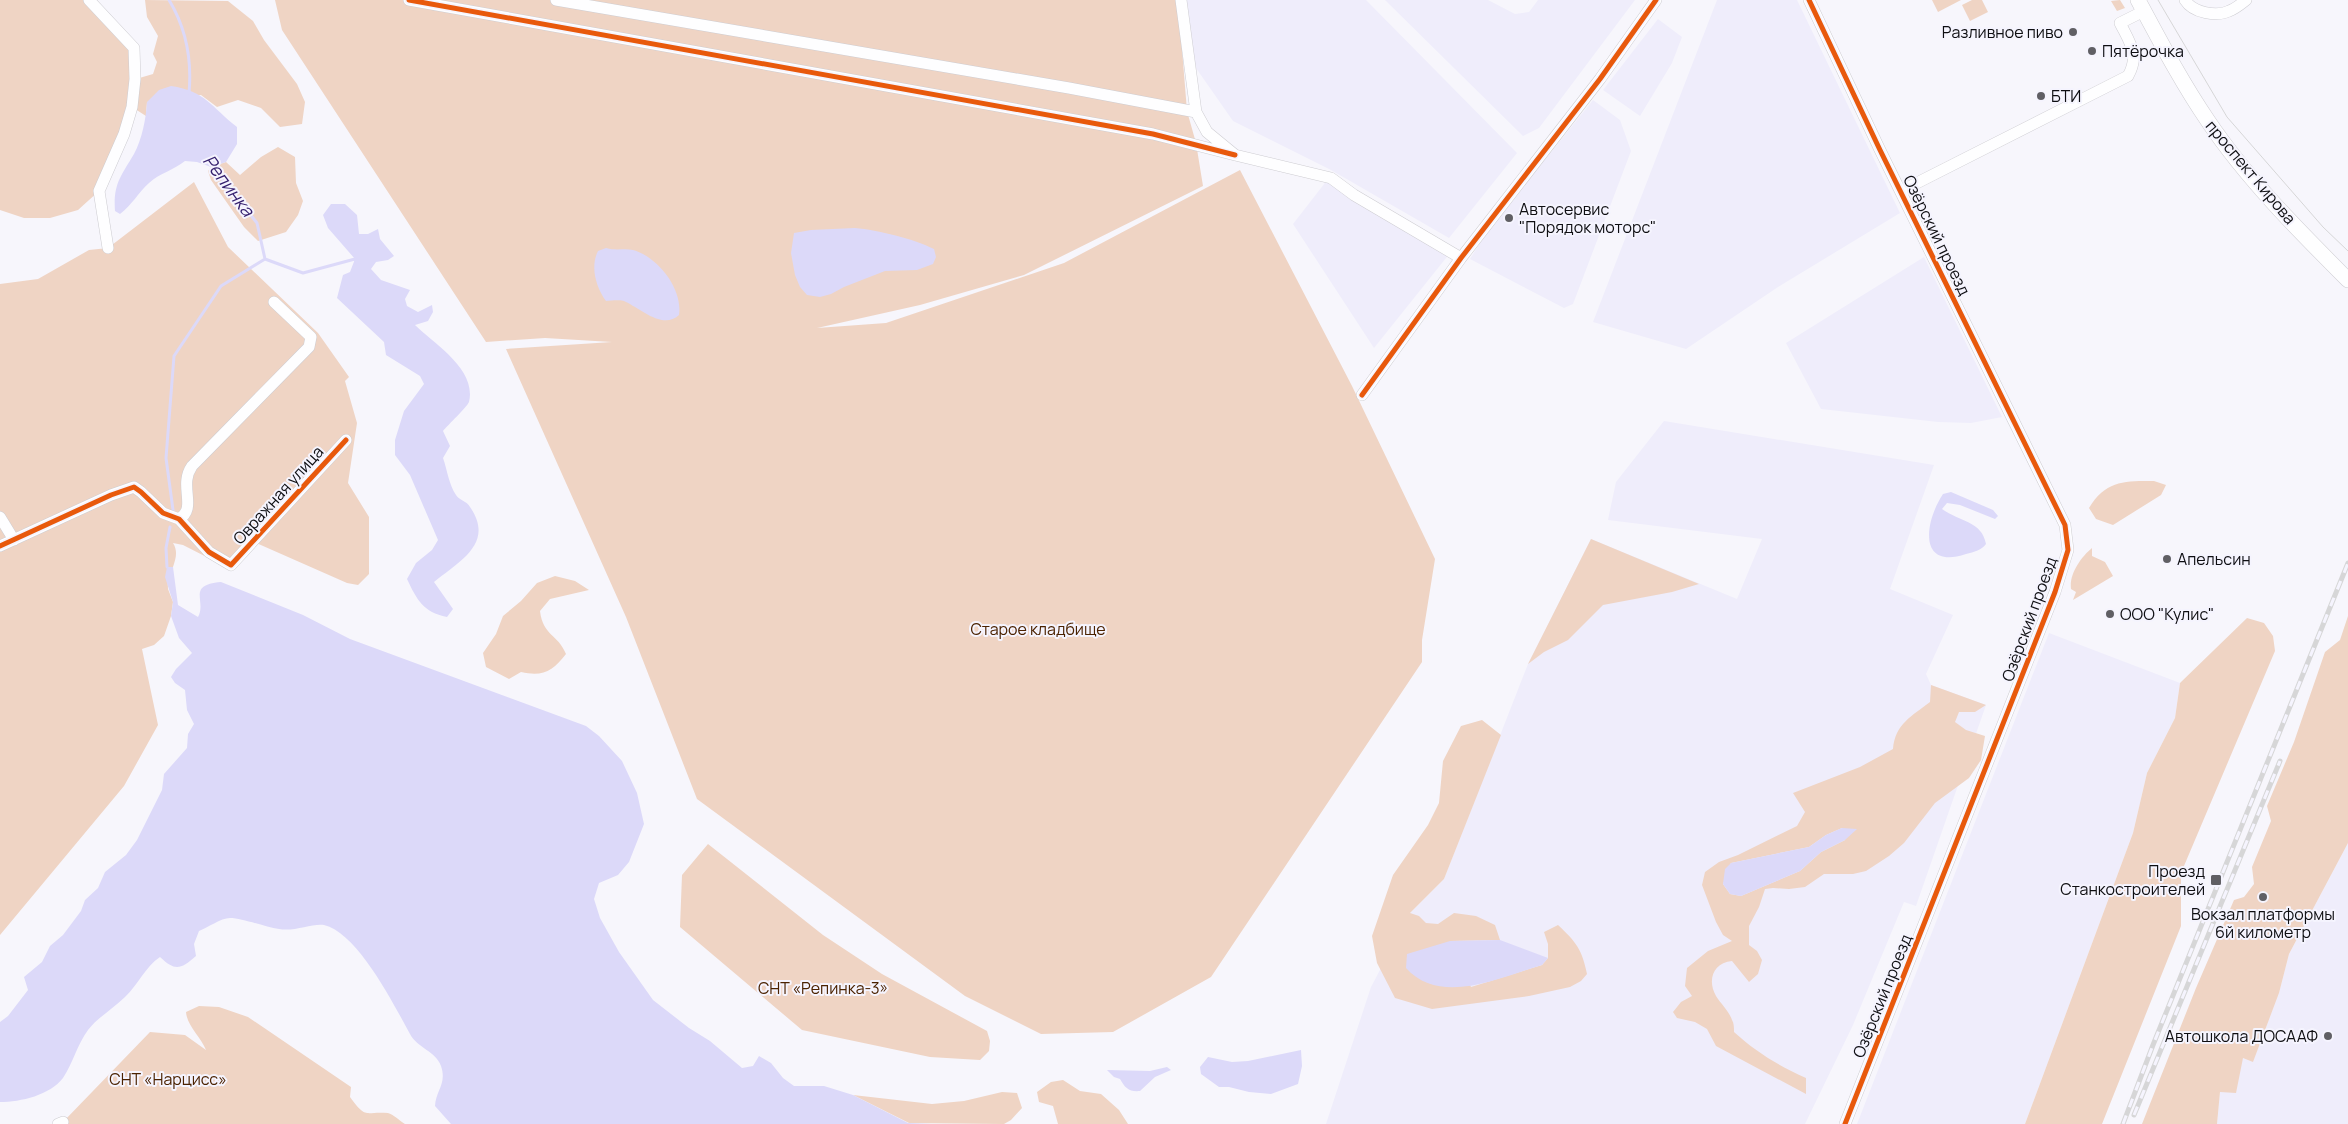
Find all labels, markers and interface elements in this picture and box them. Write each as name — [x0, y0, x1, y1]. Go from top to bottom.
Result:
place label: Разливное пиво — [1942, 21, 2063, 43]
marker: Разливное пиво — [2067, 26, 2079, 38]
place label: Пятёрочка — [2102, 40, 2184, 62]
marker: Пятёрочка — [2086, 45, 2098, 57]
place label: БТИ — [2051, 85, 2081, 107]
marker: БТИ — [2035, 90, 2047, 102]
street label: проспект Кирова — [2201, 115, 2301, 229]
water label: Репинка — [198, 149, 261, 222]
street label: Озёрский проезд — [1898, 171, 1976, 299]
place label: Автосервис "Порядок моторс" — [1519, 198, 1656, 238]
marker: Автосервис "Порядок моторс" — [1503, 212, 1515, 224]
street label: Овражная улица — [228, 441, 328, 549]
place label: Апельсин — [2177, 548, 2251, 570]
street label: Озёрский проезд — [1996, 553, 2062, 684]
marker: Апельсин — [2161, 553, 2173, 565]
place label: ООО "Кулис" — [2120, 603, 2214, 625]
marker: ООО "Кулис" — [2104, 608, 2116, 620]
park label: Старое кладбище — [970, 618, 1106, 640]
place label: Проезд Станкостроителей — [2060, 860, 2205, 900]
marker: Проезд Станкостроителей — [2209, 873, 2223, 887]
marker: Вокзал платформы 6й километр — [2257, 891, 2269, 903]
place label: Вокзал платформы 6й километр — [2191, 903, 2335, 943]
street label: Озёрский проезд — [1847, 931, 1917, 1061]
park label: СНТ «Репинка-3» — [758, 977, 888, 999]
place label: Автошкола ДОСААФ — [2165, 1025, 2318, 1047]
marker: Автошкола ДОСААФ — [2322, 1030, 2334, 1042]
park label: СНТ «Нарцисс» — [109, 1068, 227, 1090]

